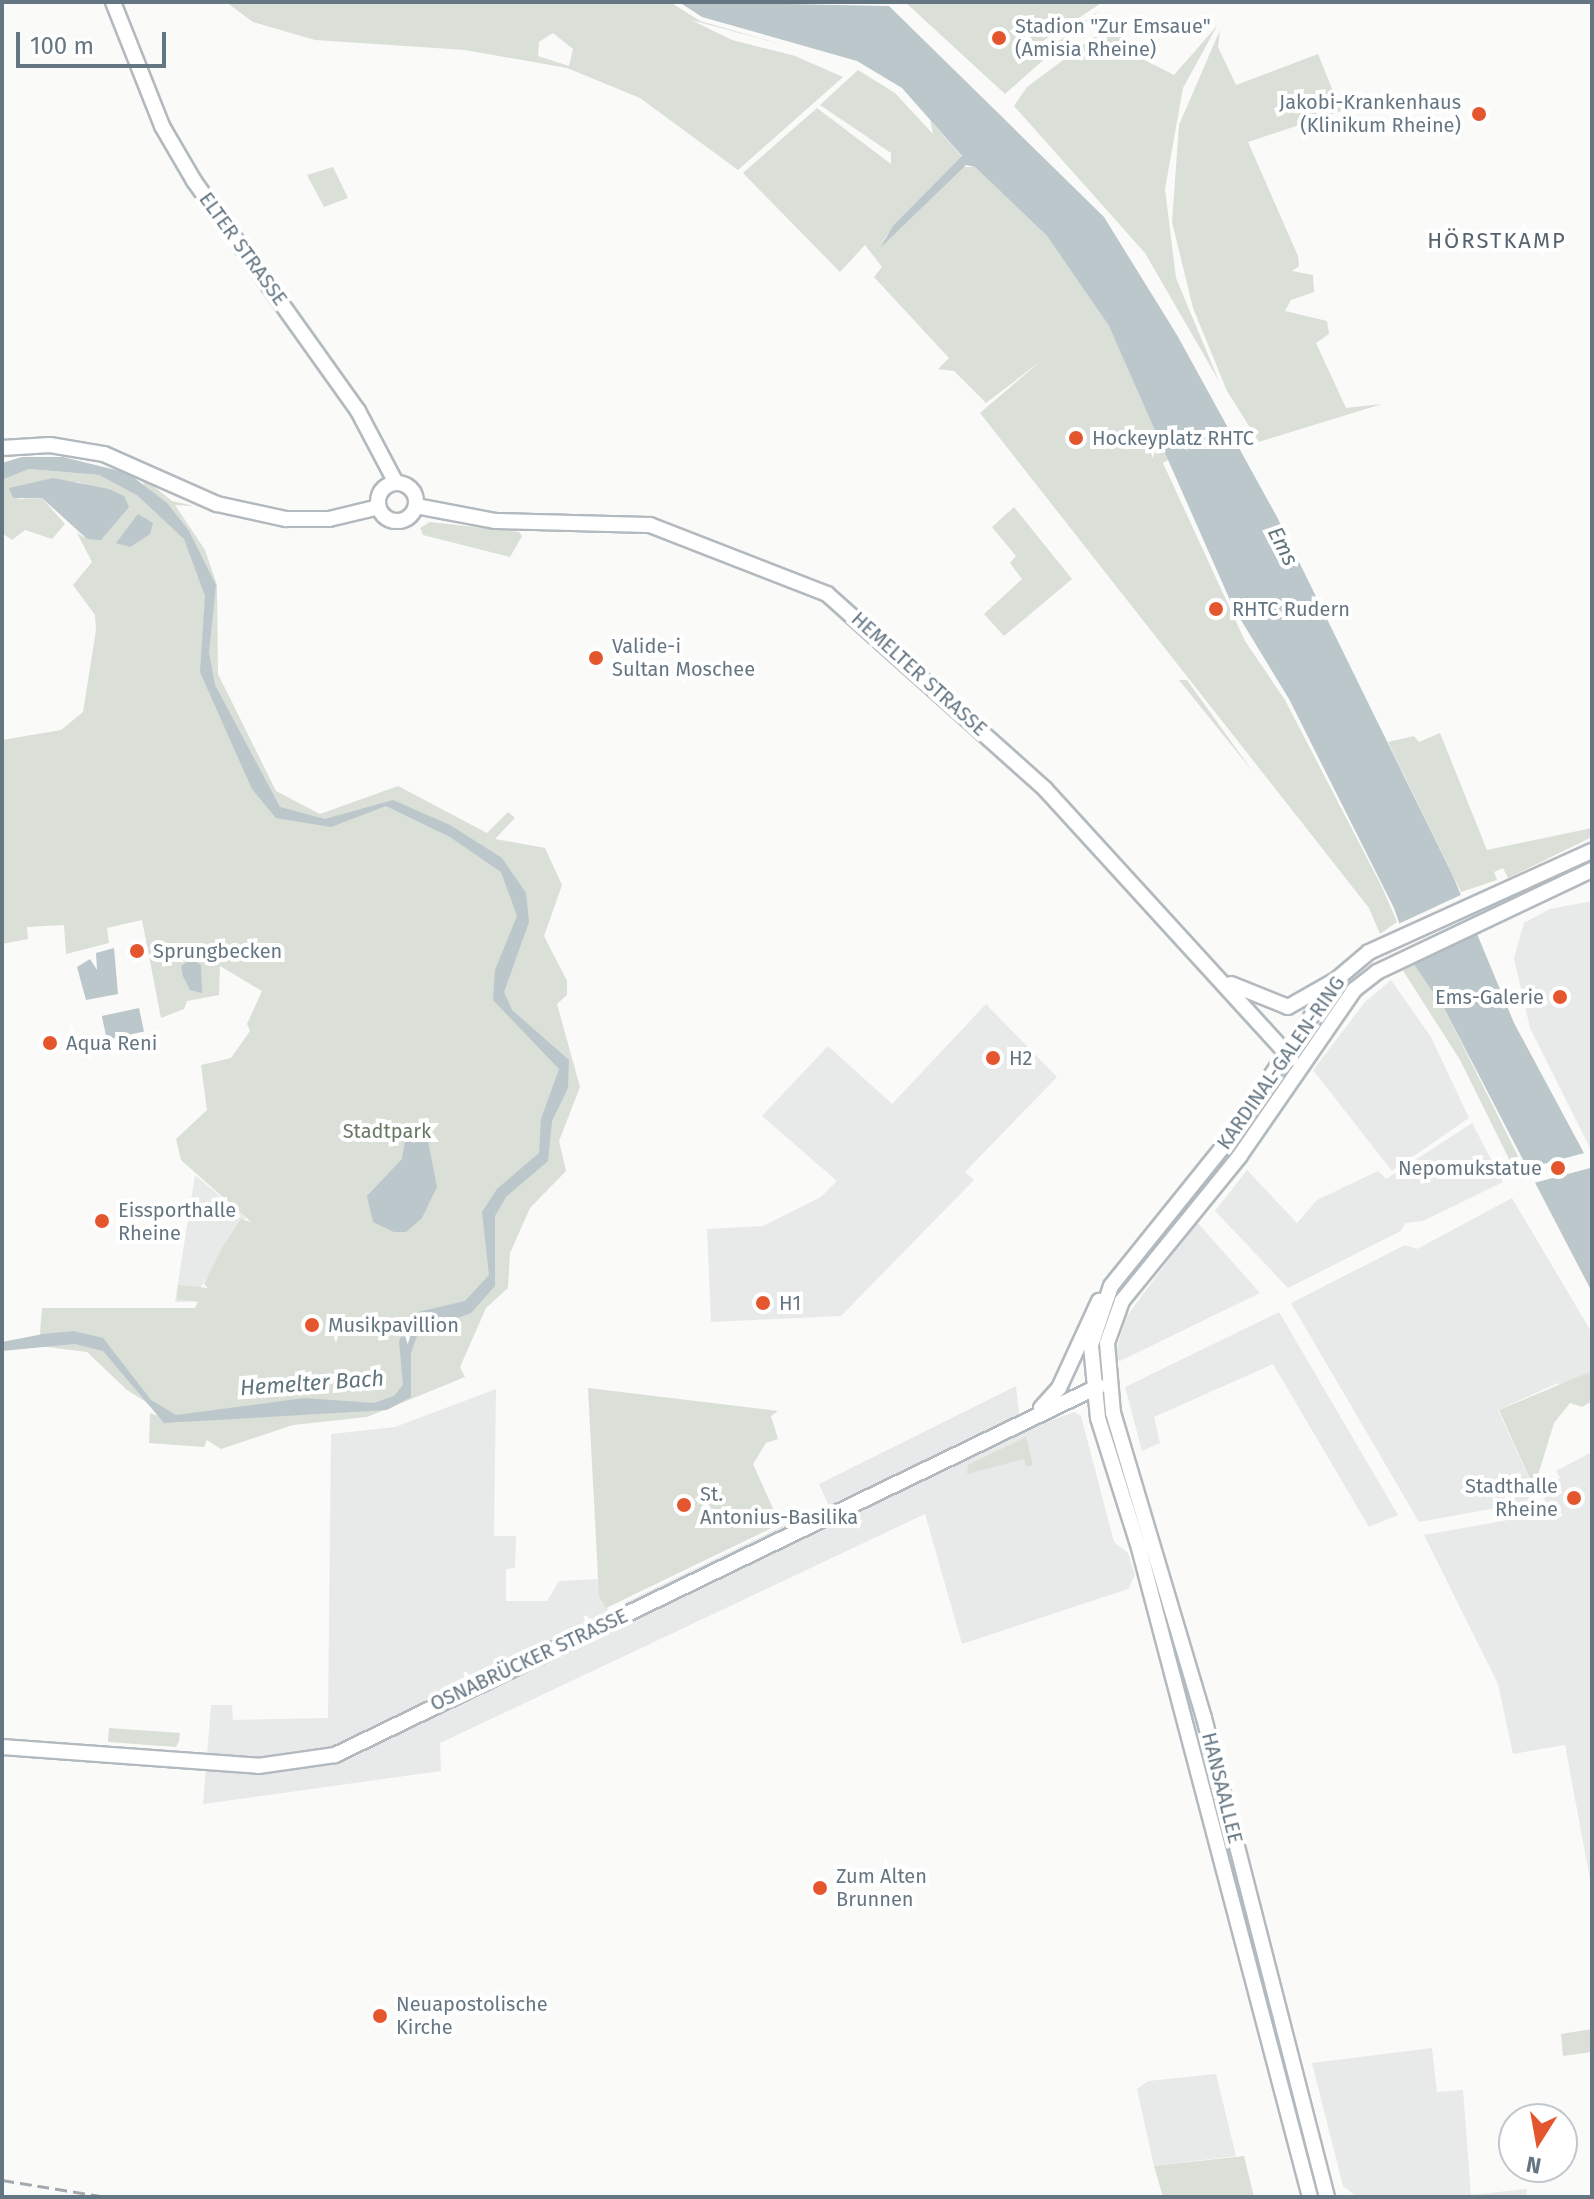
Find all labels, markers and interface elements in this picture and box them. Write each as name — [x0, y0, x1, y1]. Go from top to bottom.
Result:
place label: Stadion "Zur Emsaue" (Amisia Rheine) — [1015, 14, 1211, 61]
scale bar — [20, 16, 170, 66]
marker: Stadion "Zur Emsaue" (Amisia Rheine) — [990, 29, 1008, 47]
text: 100 m — [30, 32, 94, 60]
place label: Jakobi-Krankenhaus (Klinikum Rheine) — [1279, 90, 1461, 137]
marker: Jakobi-Krankenhaus (Klinikum Rheine) — [1468, 103, 1490, 125]
street label: ELTER STRASSE — [194, 188, 292, 310]
district label: HÖRSTKAMP — [1427, 228, 1567, 254]
place label: Hockeyplatz RHTC — [1092, 426, 1254, 450]
marker: Hockeyplatz RHTC — [1067, 429, 1085, 447]
water label: Ems — [1262, 522, 1304, 570]
place label: RHTC Rudern — [1232, 597, 1350, 621]
marker: RHTC Rudern — [1207, 600, 1225, 618]
street label: HEMELTER STRASSE — [846, 607, 992, 741]
place label: Valide-i Sultan Moschee — [612, 634, 755, 681]
marker: Valide-i Sultan Moschee — [587, 649, 605, 667]
place label: Sprungbecken — [153, 939, 282, 963]
marker: Sprungbecken — [128, 942, 146, 960]
street label: KARDINAL-GALEN-RING — [1212, 972, 1350, 1154]
place label: Ems-Galerie — [1435, 985, 1544, 1009]
marker: Ems-Galerie — [1551, 988, 1569, 1006]
place label: Aqua Reni — [66, 1031, 157, 1055]
marker: Aqua Reni — [41, 1034, 59, 1052]
place label: H2 — [1009, 1046, 1032, 1070]
marker: H2 — [984, 1049, 1002, 1067]
park label: Stadtpark — [343, 1119, 431, 1143]
place label: Nepomukstatue — [1398, 1156, 1542, 1180]
marker: Nepomukstatue — [1549, 1159, 1567, 1177]
place label: Eissporthalle Rheine — [118, 1198, 236, 1245]
marker: Eissporthalle Rheine — [93, 1212, 111, 1230]
place label: H1 — [779, 1291, 801, 1315]
marker: H1 — [754, 1294, 772, 1312]
place label: Musikpavillion — [328, 1313, 459, 1337]
marker: Musikpavillion — [303, 1316, 321, 1334]
water label: Hemelter Bach — [239, 1365, 385, 1401]
place label: Stadthalle Rheine — [1465, 1474, 1558, 1521]
place label: St. Antonius-Basilika — [700, 1482, 858, 1529]
marker: Stadthalle Rheine — [1565, 1489, 1583, 1507]
marker: St. Antonius-Basilika — [675, 1496, 693, 1514]
street label: OSNABRÜCKER STRASSE — [427, 1604, 631, 1716]
street label: HANSAALLEE — [1197, 1730, 1247, 1846]
place label: Zum Alten Brunnen — [836, 1864, 927, 1911]
marker: Zum Alten Brunnen — [811, 1879, 829, 1897]
place label: Neuapostolische Kirche — [396, 1992, 548, 2039]
marker: Neuapostolische Kirche — [371, 2007, 389, 2025]
north arrow — [1498, 2103, 1578, 2183]
text: N — [1524, 2150, 1543, 2180]

